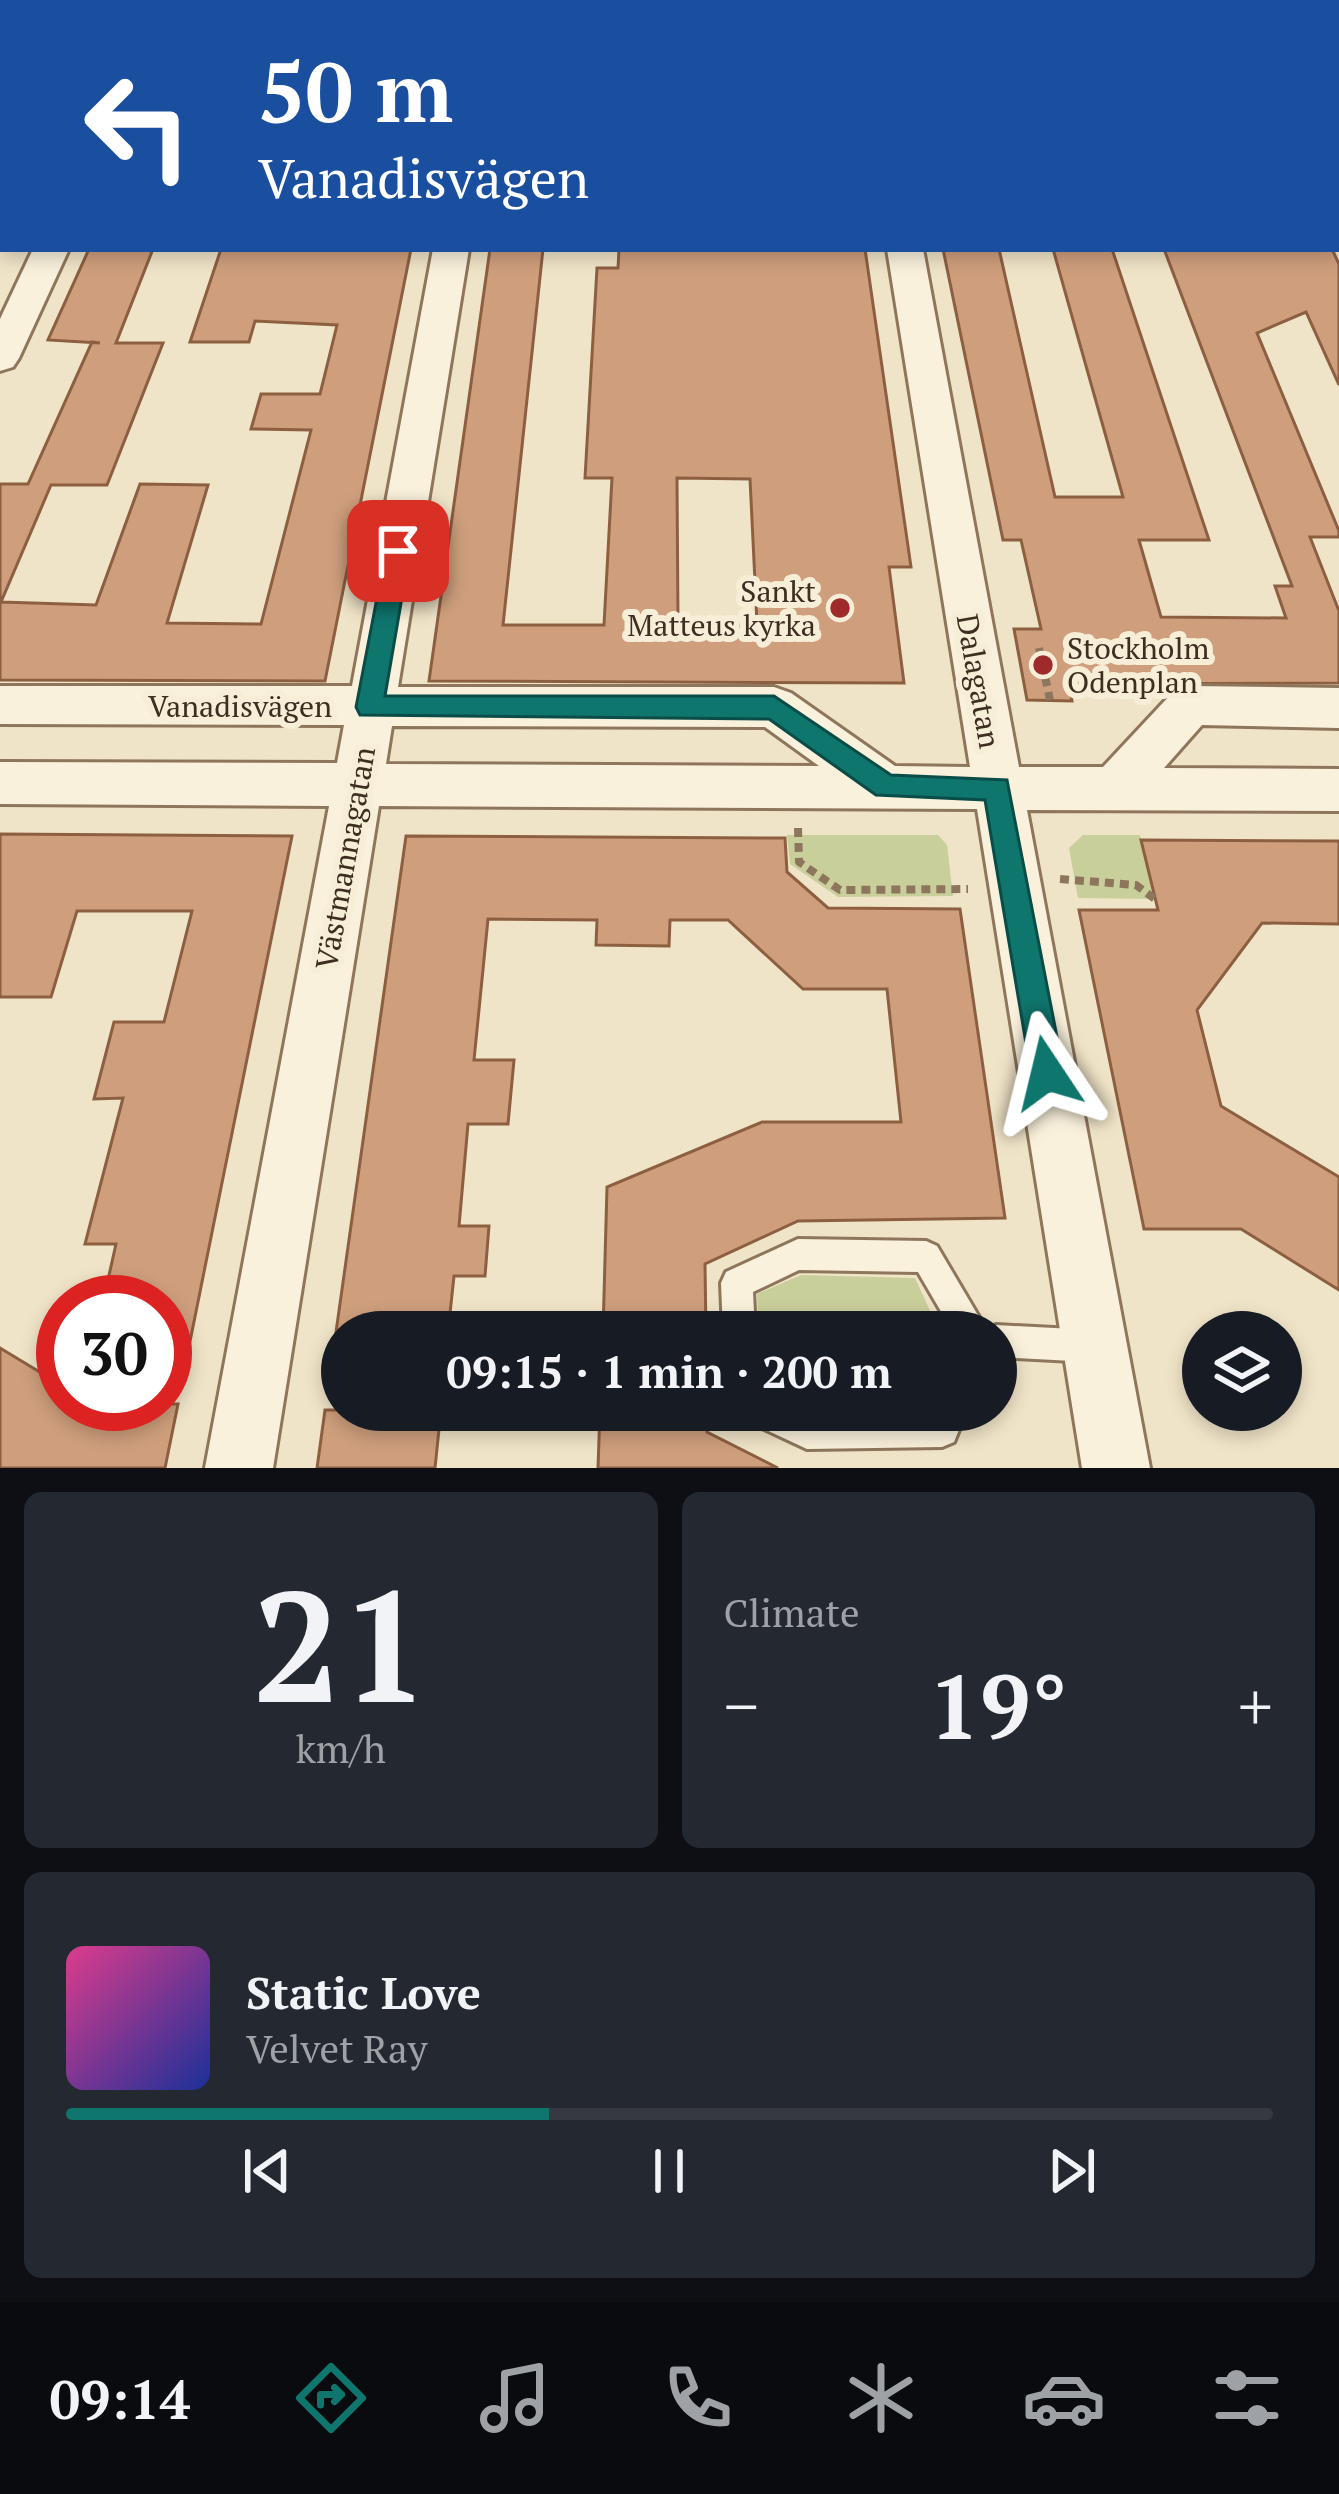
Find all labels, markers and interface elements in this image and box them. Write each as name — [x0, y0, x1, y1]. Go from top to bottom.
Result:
text: 50 m — [258, 35, 453, 146]
icon: left — [60, 48, 216, 204]
text: Vanadisvägen — [258, 142, 589, 213]
pin — [347, 500, 449, 602]
icon: arrive — [365, 518, 431, 584]
place label: Sankt Matteus kyrka — [627, 571, 816, 645]
marker: Sankt Matteus kyrka — [827, 595, 853, 621]
street label: Dalagatan — [948, 611, 1010, 751]
place label: Stockholm Odenplan — [1067, 628, 1209, 702]
marker: Stockholm Odenplan — [1030, 652, 1056, 678]
street label: Vanadisvägen — [148, 686, 332, 726]
street label: Västmannagatan — [306, 743, 384, 973]
position arrow — [984, 1010, 1110, 1136]
speed limit sign: 30 — [36, 1275, 192, 1431]
map controls — [1182, 1311, 1302, 1431]
button: layers — [1182, 1311, 1302, 1431]
text: 09:15 · 1 min · 200 m — [446, 1341, 892, 1401]
text: 21 — [253, 1540, 429, 1747]
text: Climate — [724, 1586, 860, 1638]
text: 19° — [929, 1645, 1068, 1765]
text: − — [724, 1661, 759, 1749]
text: + — [1238, 1661, 1273, 1749]
text: km/h — [296, 1722, 386, 1774]
text: Static Love — [246, 1962, 481, 2022]
text: Velvet Ray — [246, 2022, 427, 2074]
icon: previous — [234, 2138, 300, 2204]
icon: pause — [636, 2138, 702, 2204]
icon: next — [1039, 2138, 1105, 2204]
icon: directions — [289, 2356, 373, 2440]
icon: music — [473, 2356, 557, 2440]
icon: phone — [656, 2356, 740, 2440]
icon: climate — [839, 2356, 923, 2440]
icon: car — [1022, 2356, 1106, 2440]
icon: filters — [1205, 2356, 1289, 2440]
text: 09:14 — [50, 2363, 190, 2434]

